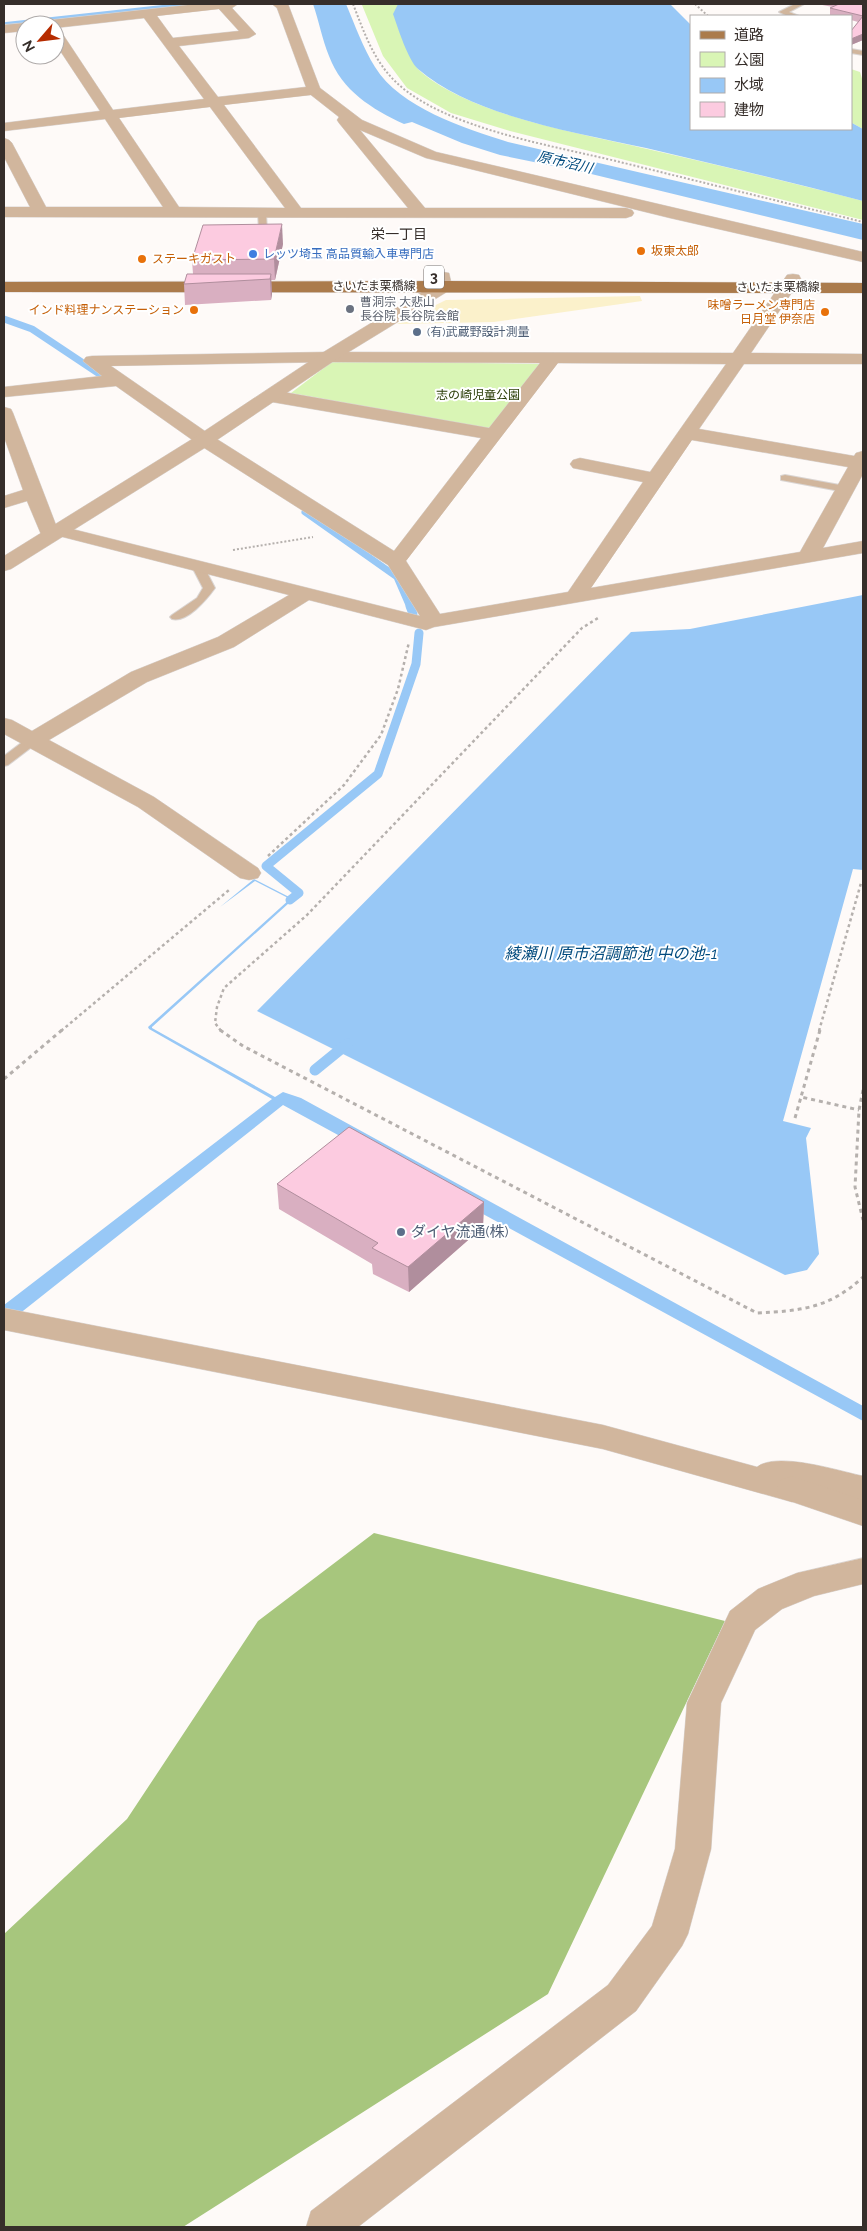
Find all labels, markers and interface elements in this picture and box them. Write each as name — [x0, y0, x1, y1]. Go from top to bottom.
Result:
north arrow — [15, 15, 65, 65]
legend — [690, 15, 852, 130]
text: 道路 — [734, 26, 764, 44]
text: N — [19, 38, 38, 55]
text: 公園 — [734, 51, 764, 69]
text: 水域 — [734, 76, 764, 94]
text: 建物 — [734, 101, 764, 119]
water label: 原市沼川 — [536, 148, 596, 177]
district label: 栄一丁目 — [371, 226, 427, 242]
place label: 坂東太郎 — [651, 244, 699, 258]
marker: 坂東太郎 — [635, 245, 647, 257]
place label: レッツ埼玉 高品質輸入車専門店 — [263, 247, 434, 261]
marker: レッツ埼玉 高品質輸入車専門店 — [247, 248, 259, 260]
place label: ステーキガスト — [152, 252, 236, 266]
marker: ステーキガスト — [136, 253, 148, 265]
road number: 3 — [424, 266, 444, 288]
street label: さいたま栗橋線 — [332, 279, 416, 293]
street label: さいたま栗橋線 — [736, 280, 820, 294]
place label: 曹洞宗 大悲山 長谷院 長谷院会館 — [360, 295, 459, 323]
place label: 味噌ラーメン専門店 日月堂 伊奈店 — [707, 298, 815, 326]
place label: インド料理ナンステーション — [28, 303, 184, 317]
marker: 曹洞宗 大悲山 長谷院 長谷院会館 — [344, 303, 356, 315]
marker: インド料理ナンステーション — [188, 304, 200, 316]
marker: 味噌ラーメン専門店 日月堂 伊奈店 — [819, 306, 831, 318]
place label: (有)武蔵野設計測量 — [427, 325, 529, 339]
marker: (有)武蔵野設計測量 — [411, 326, 423, 338]
park label: 志の崎児童公園 — [436, 388, 520, 402]
water label: 綾瀬川 原市沼調節池 中の池-1 — [505, 944, 717, 963]
place label: ダイヤ流通(株) — [411, 1223, 509, 1241]
marker: ダイヤ流通(株) — [395, 1226, 407, 1238]

